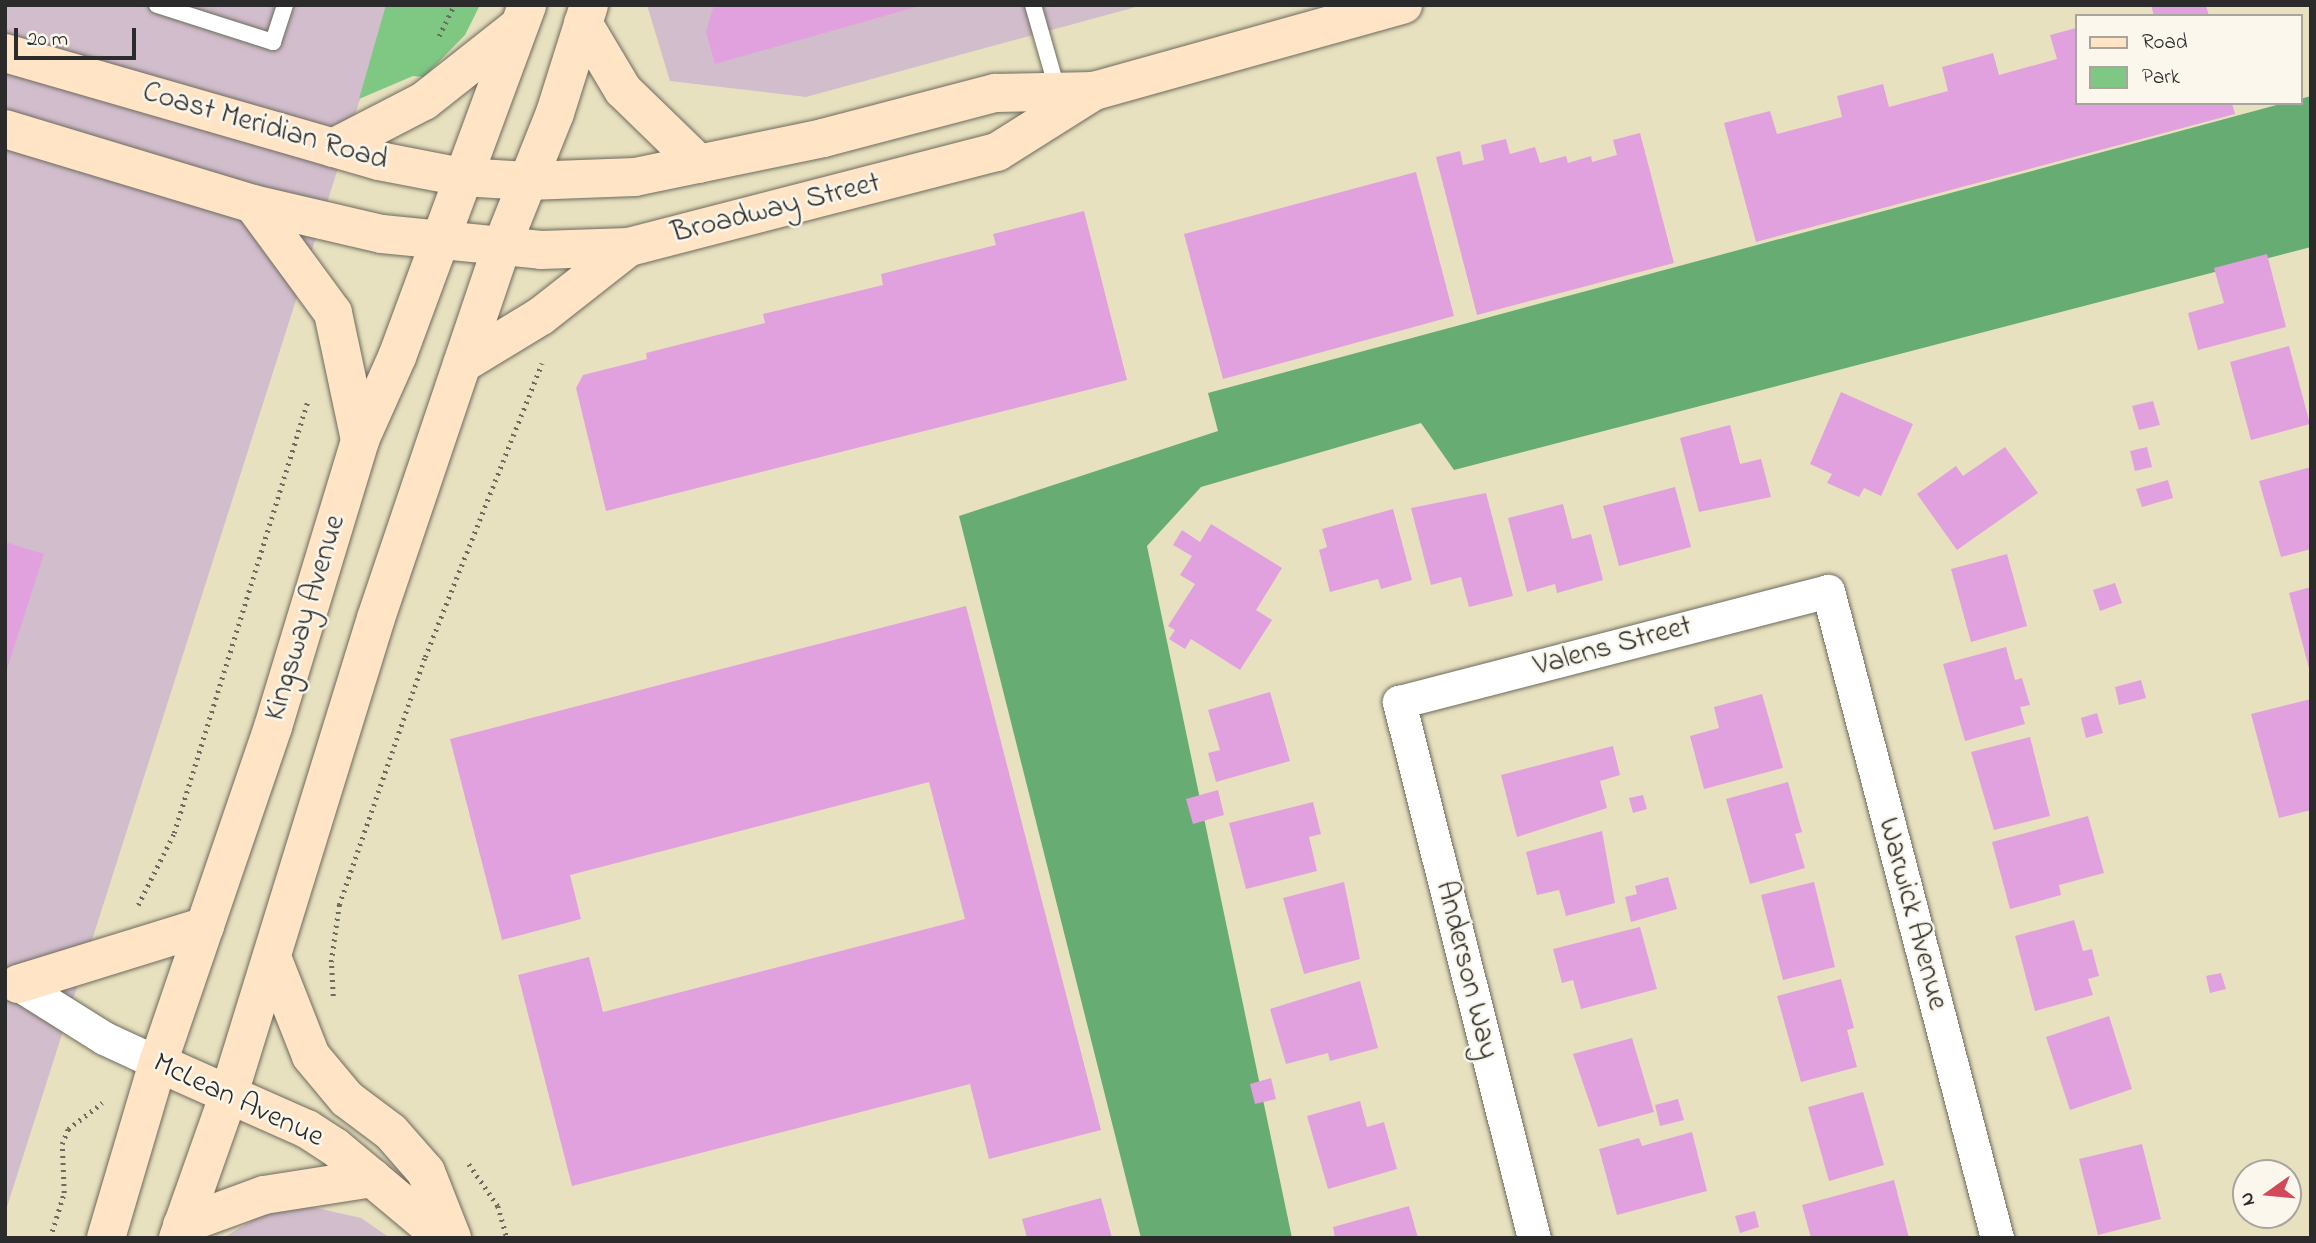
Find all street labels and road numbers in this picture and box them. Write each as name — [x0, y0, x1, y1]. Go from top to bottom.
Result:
street label: Coast Meridian Road — [138, 75, 392, 179]
street label: Broadway Street — [668, 166, 884, 252]
street label: Kingsway Avenue — [258, 511, 354, 725]
street label: Valens Street — [1530, 609, 1696, 685]
street label: Warwick Avenue — [1869, 814, 1955, 1014]
street label: Anderson Way — [1427, 877, 1505, 1063]
street label: McLean Avenue — [147, 1046, 329, 1156]

